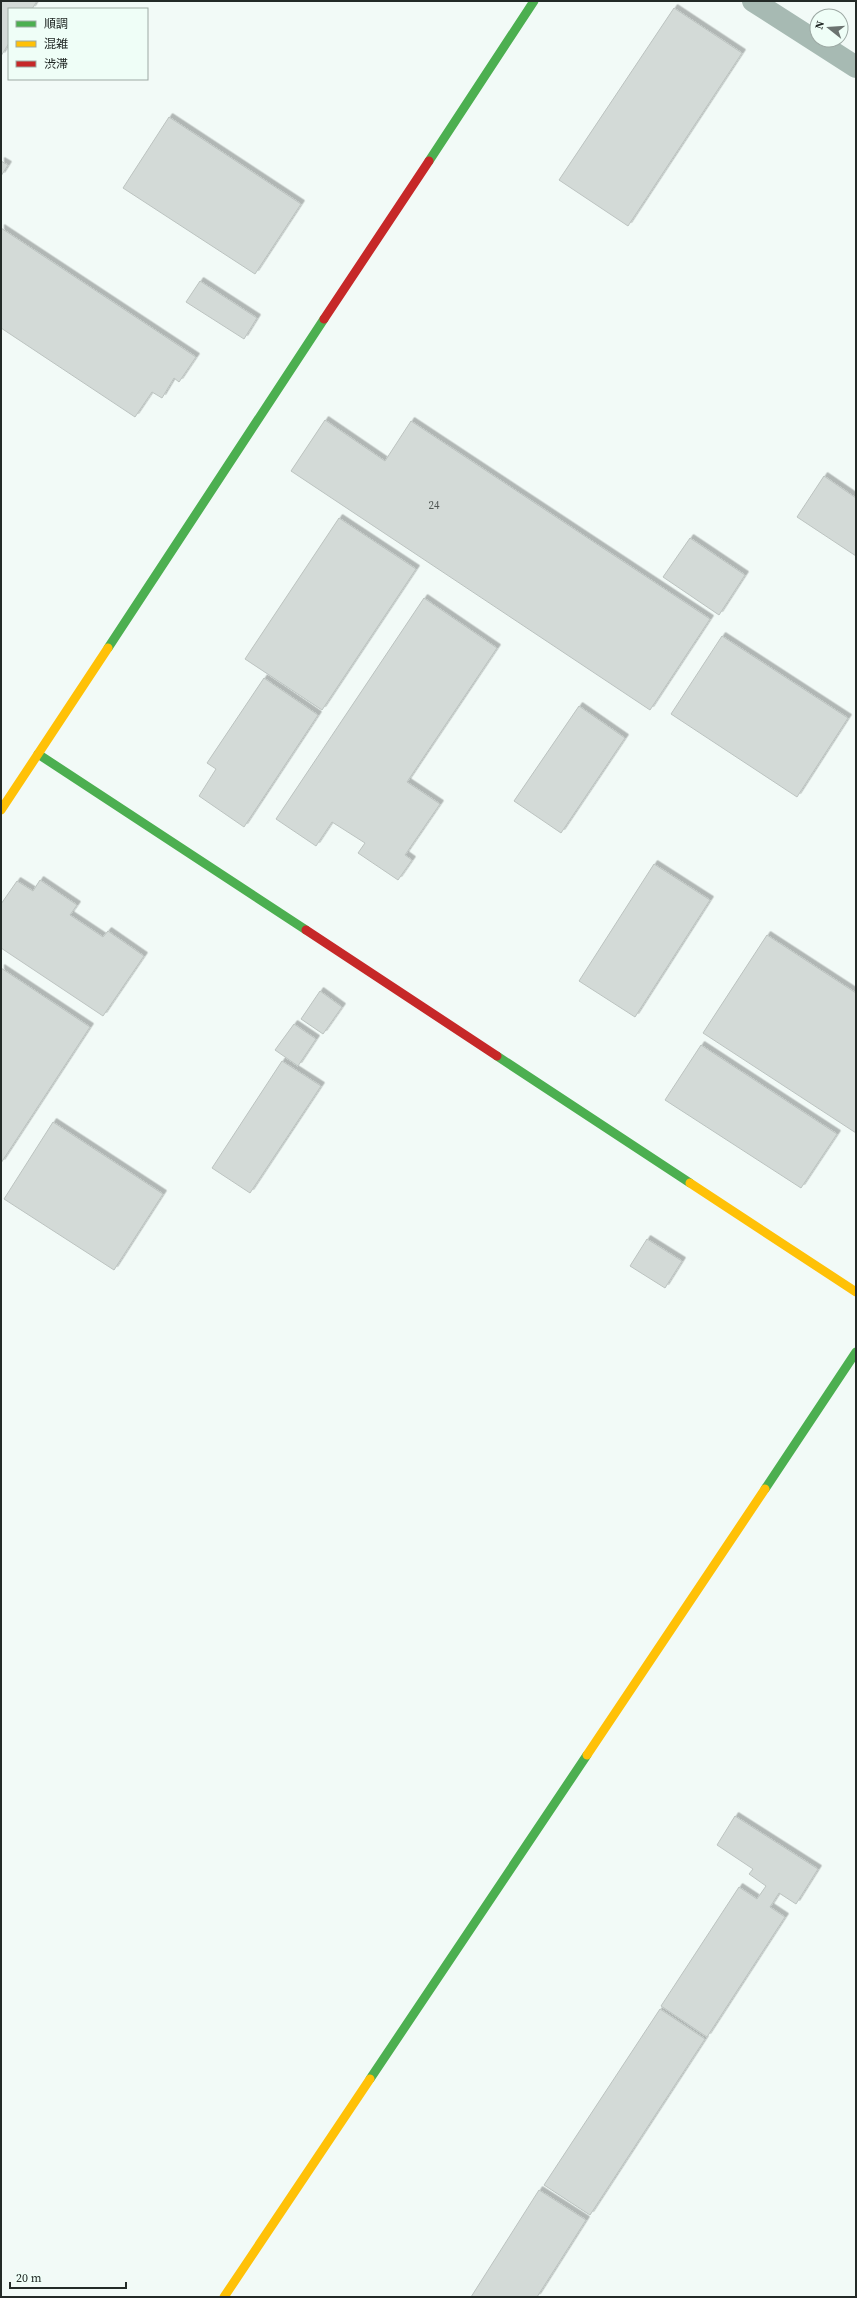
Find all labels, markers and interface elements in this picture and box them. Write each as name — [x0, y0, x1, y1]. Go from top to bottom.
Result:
legend — [8, 8, 148, 80]
north arrow — [809, 8, 849, 48]
text: 順調 — [44, 16, 68, 32]
text: N — [812, 19, 828, 31]
text: 混雑 — [44, 36, 68, 52]
text: 渋滞 — [44, 56, 68, 72]
house number: 24 — [429, 498, 440, 513]
scale bar — [10, 2264, 126, 2290]
text: 20 m — [16, 2270, 42, 2286]

